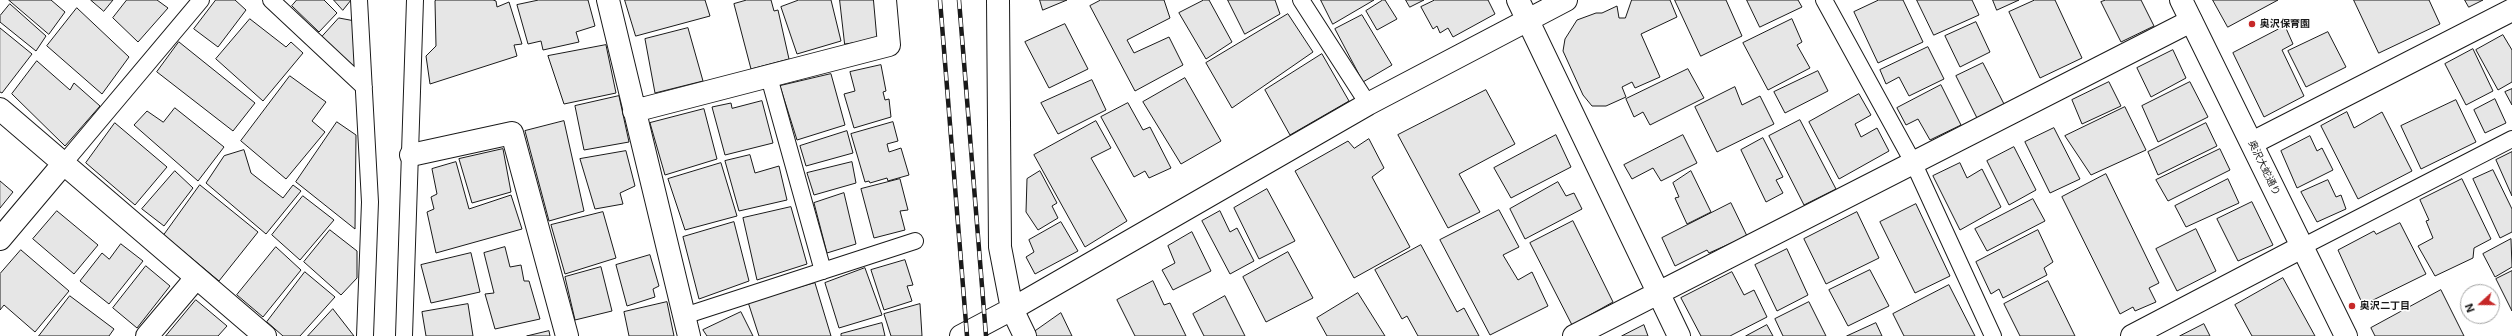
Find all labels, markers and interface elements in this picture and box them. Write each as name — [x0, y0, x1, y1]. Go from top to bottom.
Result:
place label: 奥沢保育園 — [2260, 18, 2310, 30]
marker: 奥沢保育園 — [2247, 19, 2257, 29]
street label: 奥沢大蛇通り — [2245, 138, 2283, 198]
north arrow — [2460, 284, 2500, 324]
place label: 奥沢二丁目 — [2360, 300, 2410, 312]
marker: 奥沢二丁目 — [2347, 301, 2357, 311]
text: N — [2462, 302, 2478, 314]

